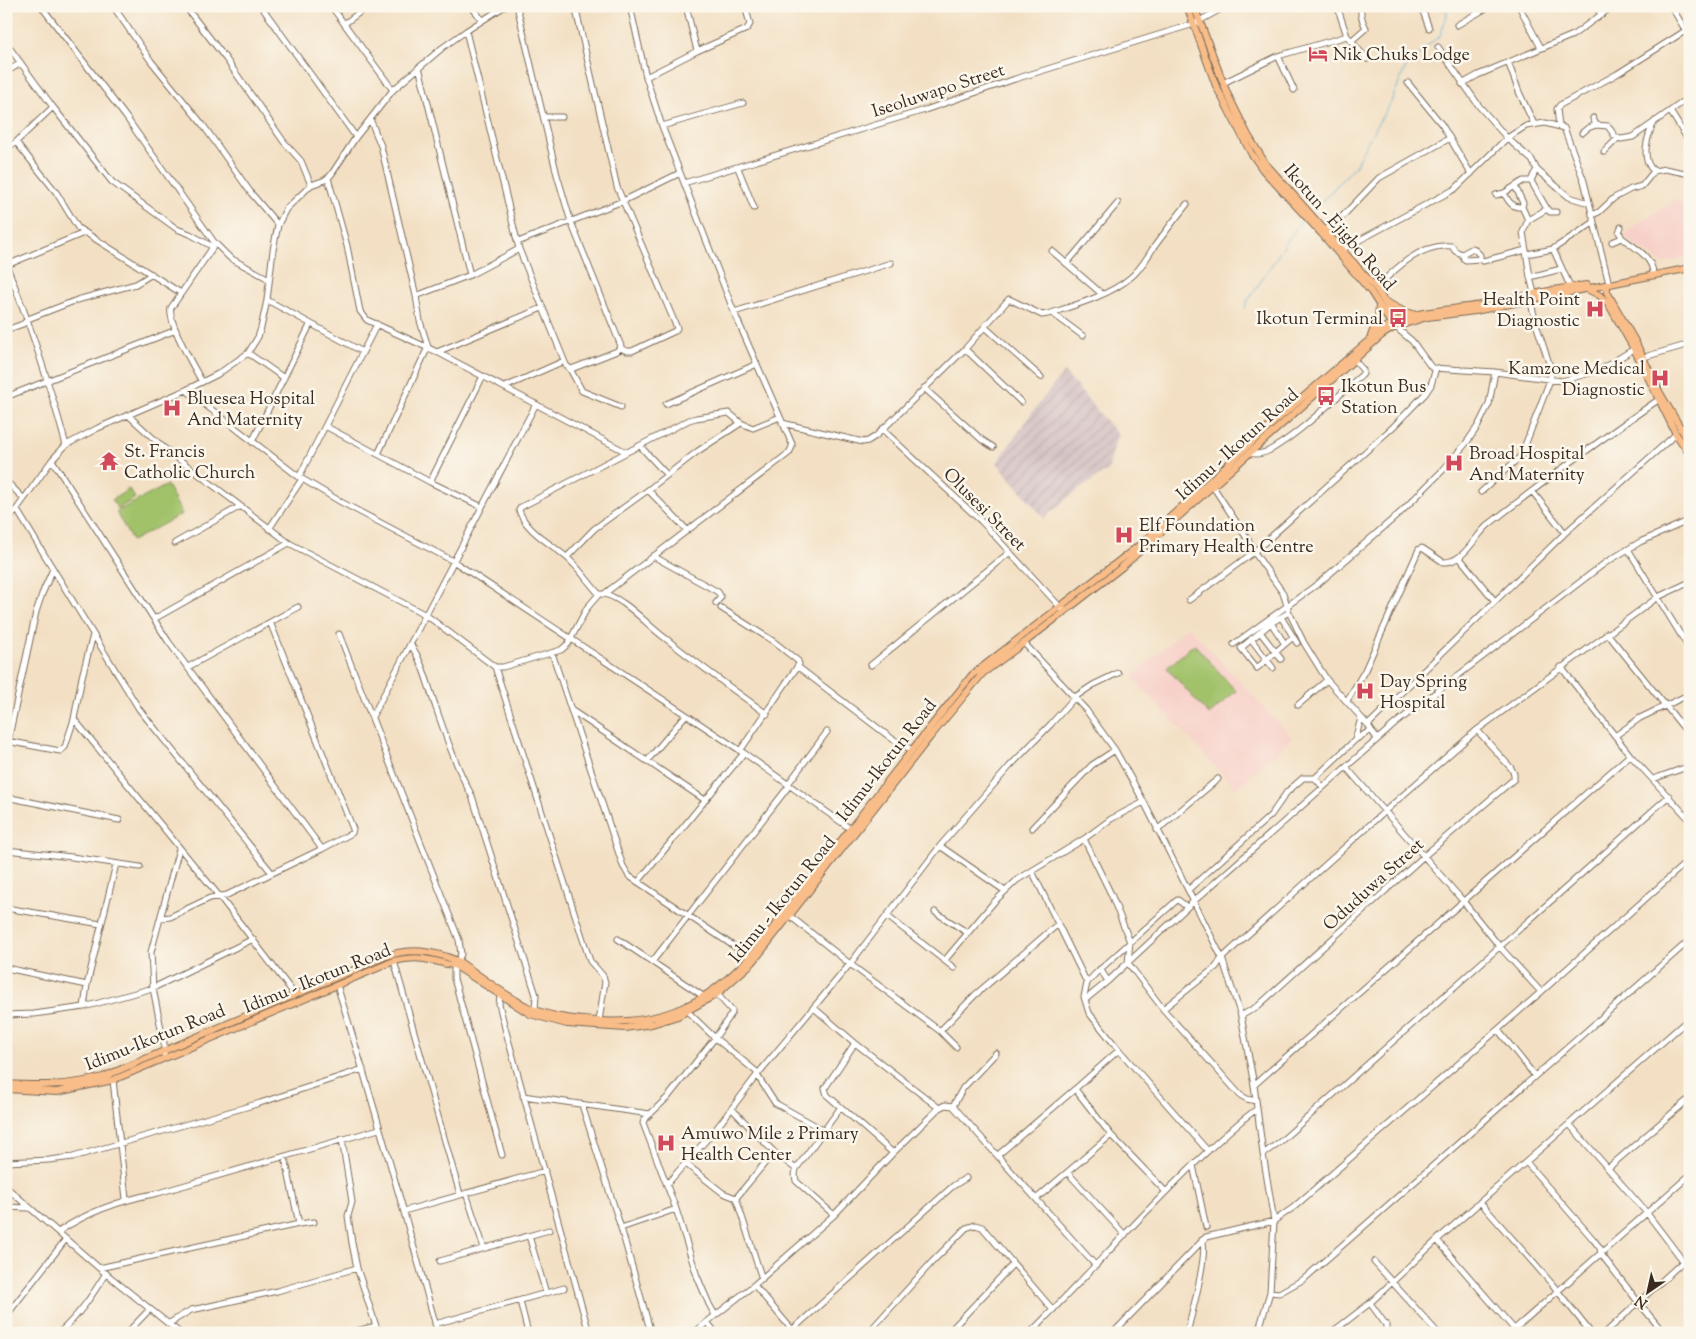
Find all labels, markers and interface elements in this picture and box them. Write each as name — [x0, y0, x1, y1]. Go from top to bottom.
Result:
hotel icon: Nik Chuks Lodge — [1307, 43, 1329, 65]
place label: Nik Chuks Lodge — [1333, 43, 1470, 69]
street label: Iseoluwapo Street — [869, 58, 1008, 126]
street label: Ikotun - Ejigbo Road — [1276, 159, 1401, 297]
place label: Health Point Diagnostic — [1483, 288, 1580, 335]
hospital icon: Health Point Diagnostic — [1584, 298, 1606, 320]
place label: Ikotun Terminal — [1256, 307, 1383, 333]
bus stop icon: Ikotun Terminal — [1387, 307, 1409, 329]
place label: Kamzone Medical Diagnostic — [1508, 357, 1645, 404]
hospital icon: Kamzone Medical Diagnostic — [1649, 367, 1671, 389]
place label: Ikotun Bus Station — [1341, 375, 1426, 422]
street label: Idimu - Ikotun Road — [1171, 383, 1305, 508]
bus stop icon: Ikotun Bus Station — [1315, 385, 1337, 407]
place label: Bluesea Hospital And Maternity — [187, 387, 315, 434]
hospital icon: Bluesea Hospital And Maternity — [161, 397, 183, 419]
place label: St. Francis Catholic Church — [124, 440, 256, 487]
place label: Broad Hospital And Maternity — [1469, 442, 1585, 489]
temple icon: St. Francis Catholic Church — [98, 450, 120, 472]
hospital icon: Broad Hospital And Maternity — [1443, 452, 1465, 474]
street label: Olusesi Street — [936, 463, 1031, 558]
place label: Elf Foundation Primary Health Centre — [1139, 514, 1314, 561]
hospital icon: Elf Foundation Primary Health Centre — [1113, 524, 1135, 546]
place label: Day Spring Hospital — [1380, 670, 1467, 717]
hospital icon: Day Spring Hospital — [1354, 680, 1376, 702]
street label: Idimu-Ikotun Road — [831, 694, 944, 828]
street label: Idimu - Ikotun Road — [724, 831, 843, 969]
street label: Oduduwa Street — [1318, 833, 1431, 938]
street label: Idimu - Ikotun Road — [240, 938, 395, 1021]
street label: Idimu-Ikotun Road — [82, 999, 230, 1079]
place label: Amuwo Mile 2 Primary Health Center — [681, 1122, 859, 1169]
hospital icon: Amuwo Mile 2 Primary Health Center — [655, 1132, 677, 1154]
north arrow — [1624, 1266, 1674, 1316]
text: N — [1632, 1290, 1652, 1313]

